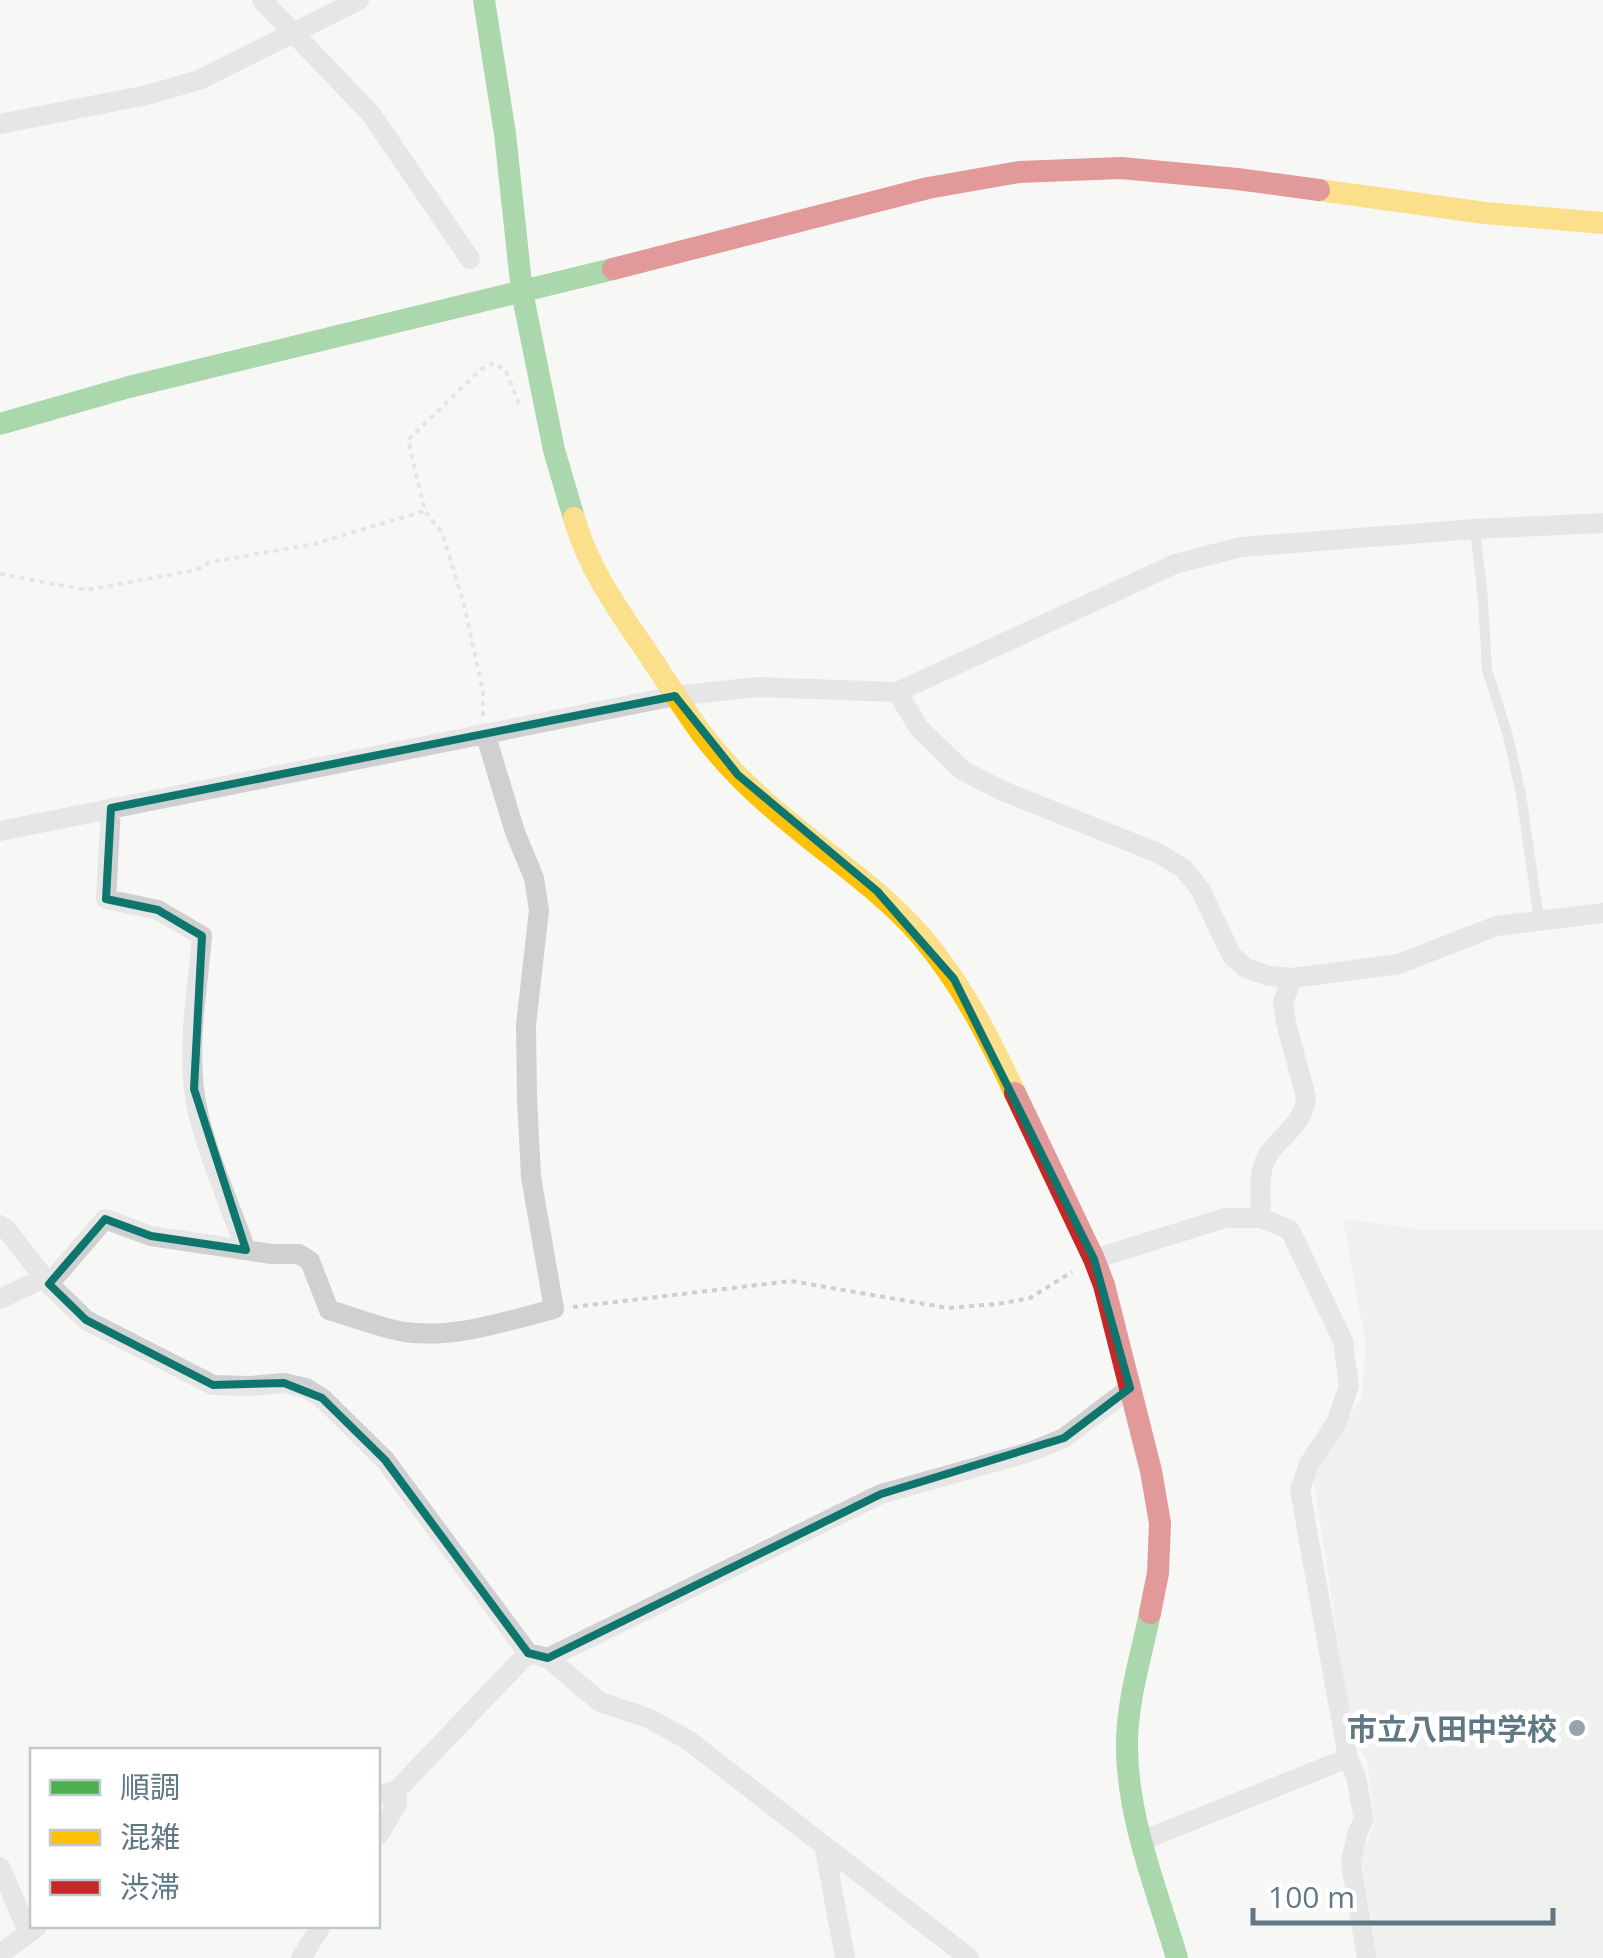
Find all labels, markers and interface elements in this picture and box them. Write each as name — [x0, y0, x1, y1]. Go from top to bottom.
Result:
place label: 市立八田中学校 — [1347, 1708, 1557, 1749]
marker: 市立八田中学校 — [1566, 1717, 1588, 1739]
legend — [30, 1748, 380, 1928]
text: 順調 — [120, 1766, 180, 1807]
text: 混雑 — [120, 1816, 180, 1857]
scale bar — [1253, 1863, 1553, 1925]
text: 渋滞 — [120, 1866, 180, 1907]
text: 100 m — [1268, 1876, 1355, 1917]

